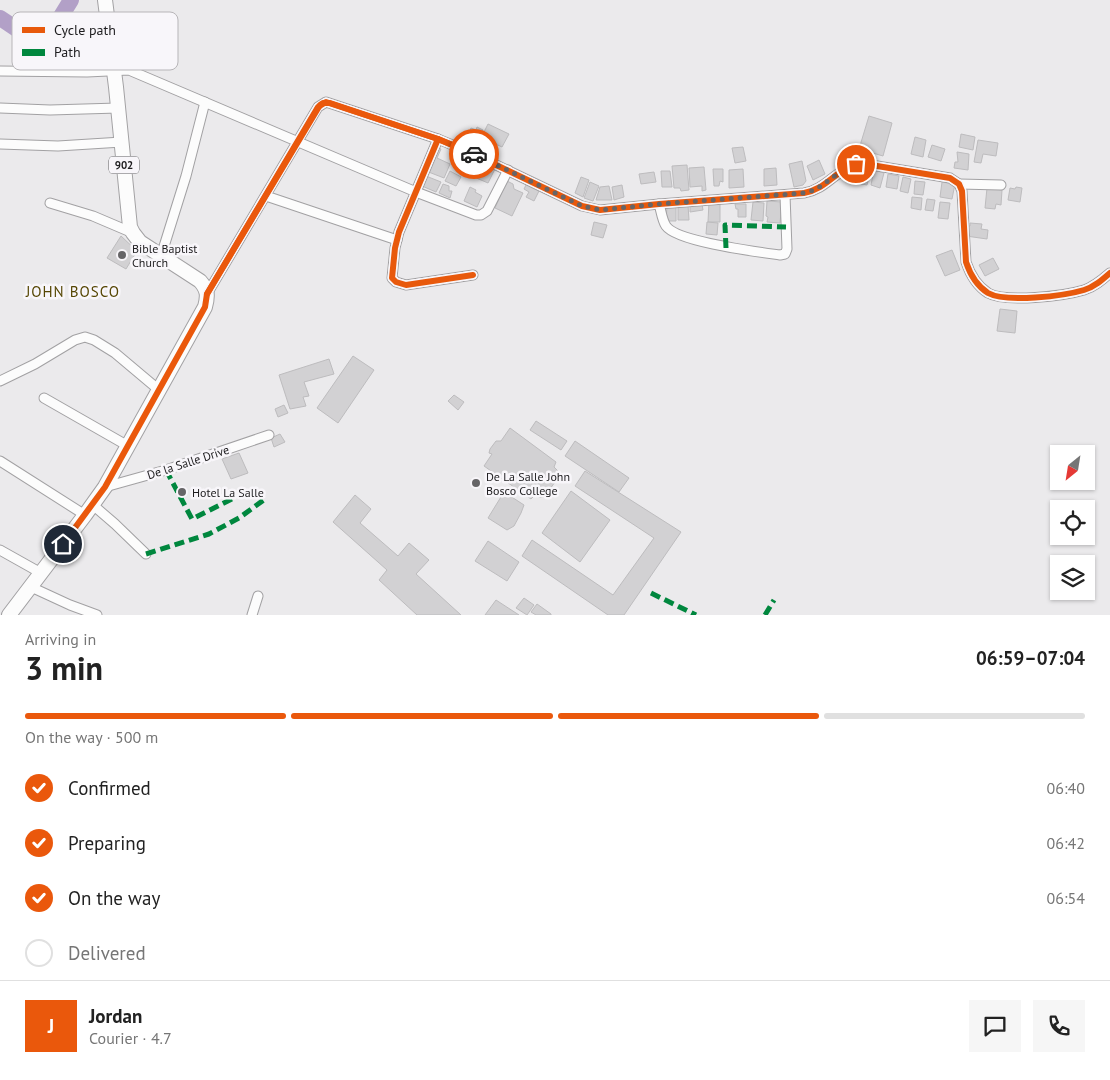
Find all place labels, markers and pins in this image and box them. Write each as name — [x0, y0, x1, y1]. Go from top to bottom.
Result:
pin — [835, 143, 877, 185]
place label: Bible Baptist Church — [132, 241, 197, 270]
marker: Bible Baptist Church — [116, 249, 128, 261]
place label: De La Salle John Bosco College — [486, 469, 570, 498]
marker: De La Salle John Bosco College — [470, 477, 482, 489]
place label: Hotel La Salle — [192, 485, 264, 500]
marker: Hotel La Salle — [176, 486, 188, 498]
pin — [42, 523, 84, 565]

